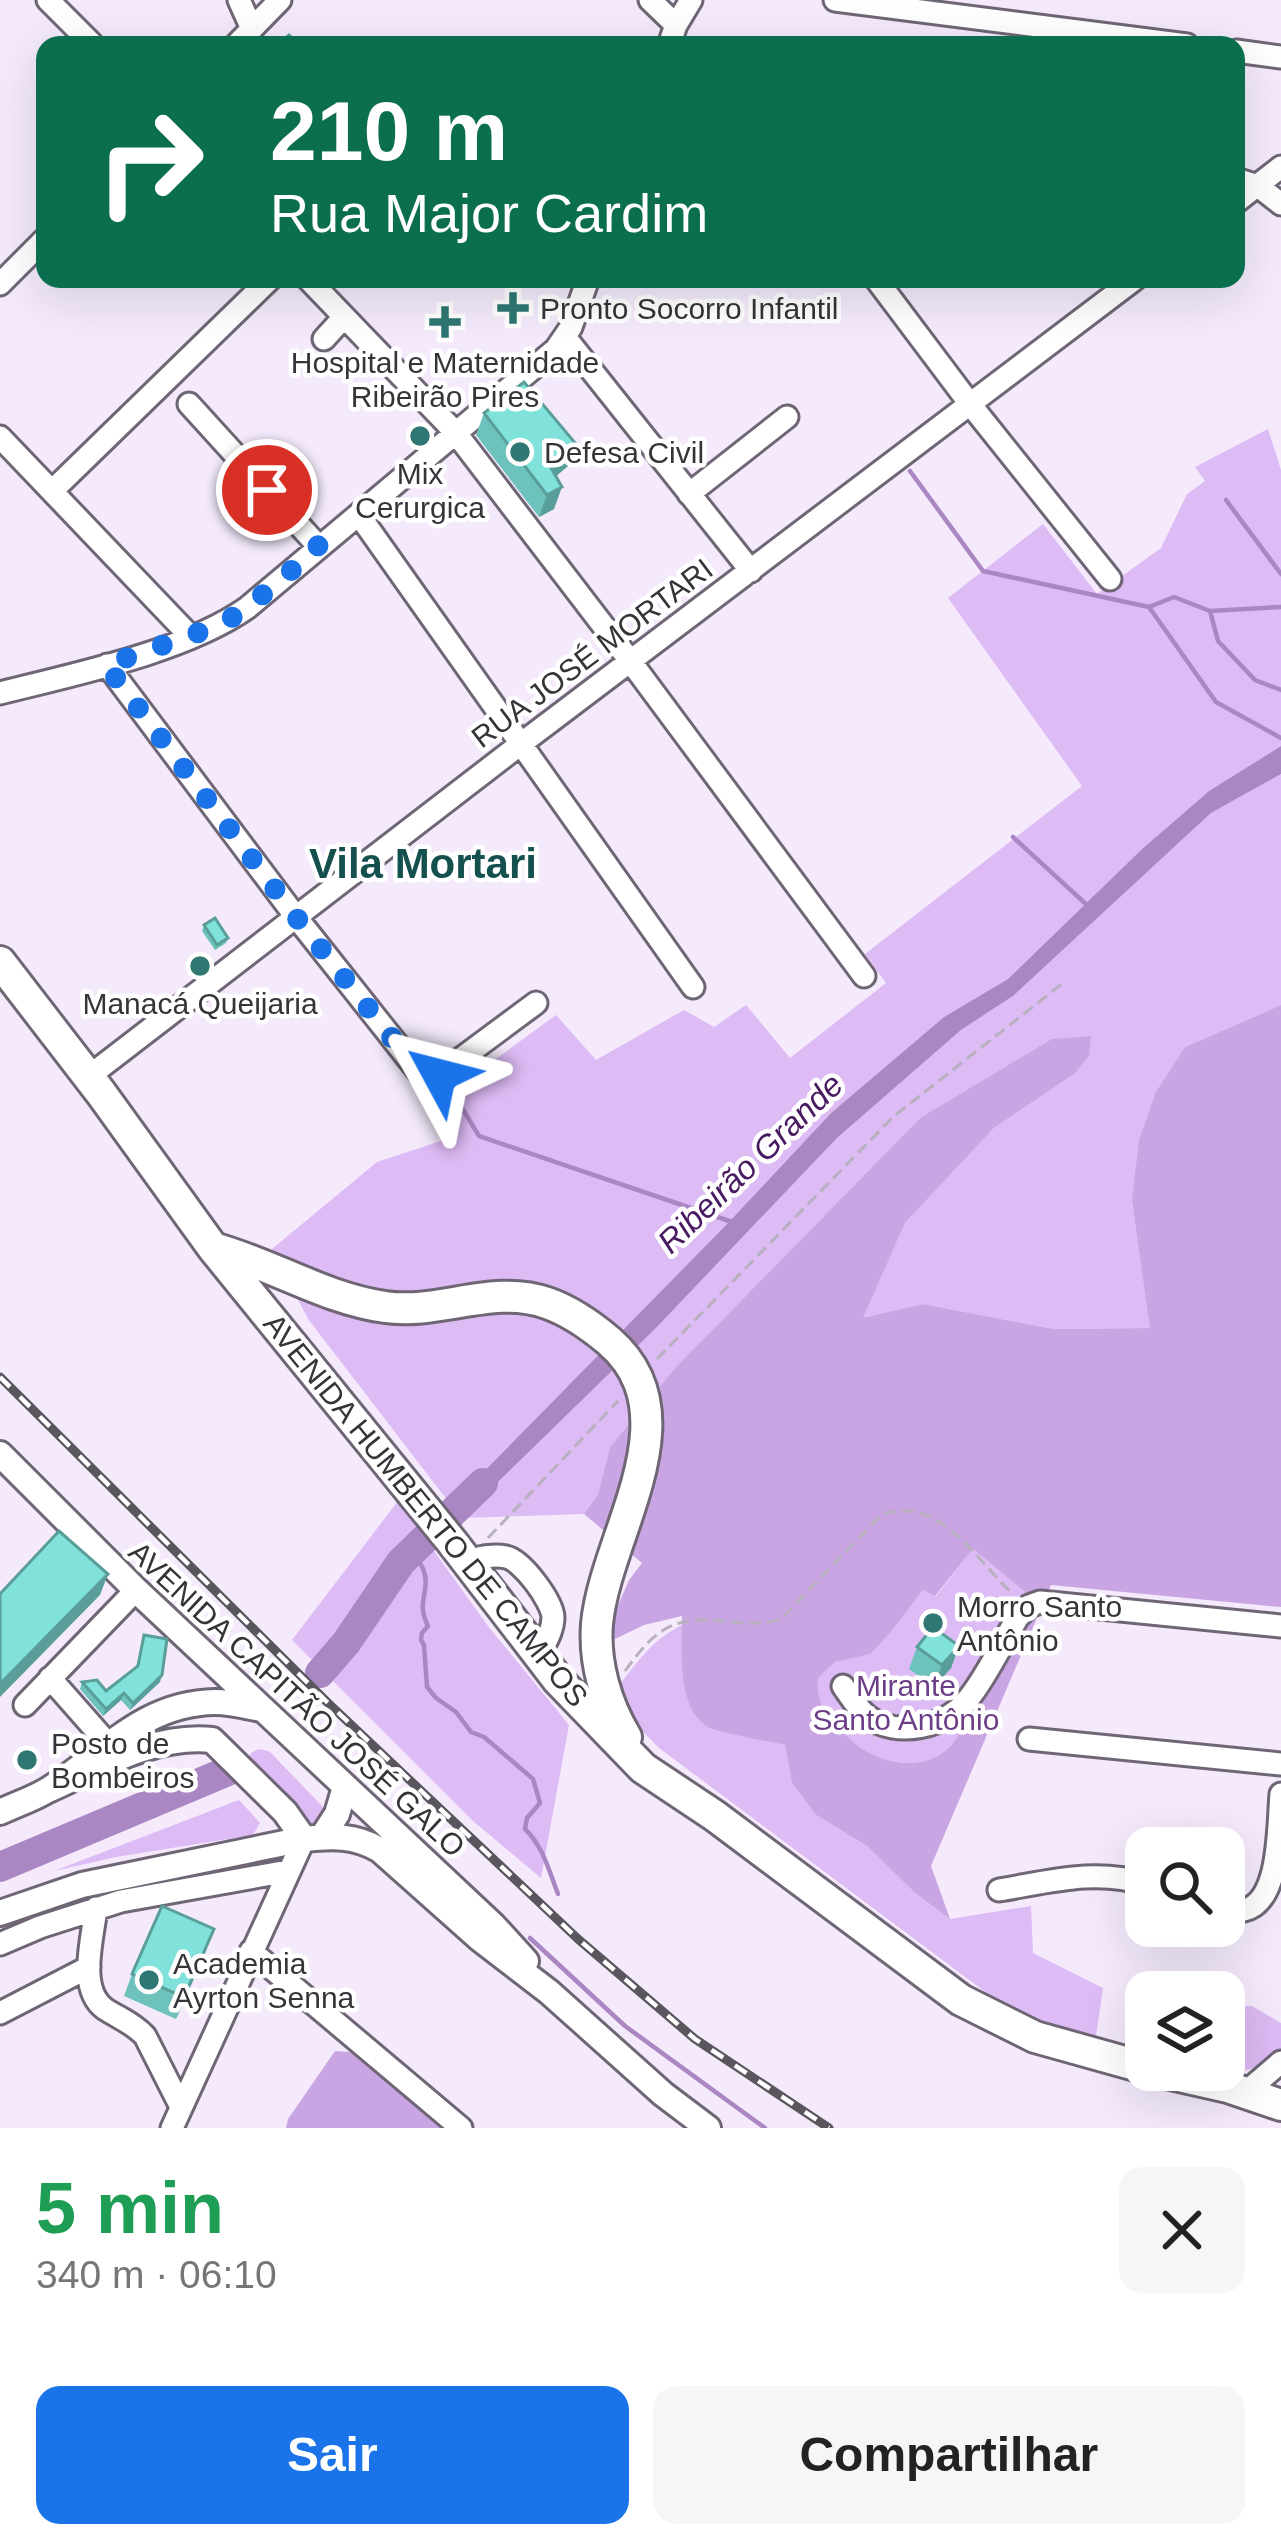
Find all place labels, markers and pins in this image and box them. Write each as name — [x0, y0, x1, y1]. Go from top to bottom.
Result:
marker: Pronto Socorro Infantil — [497, 292, 529, 324]
place label: Pronto Socorro Infantil — [540, 292, 839, 325]
marker: Hospital e Maternidade Ribeirão Pires — [429, 306, 461, 338]
place label: Hospital e Maternidade Ribeirão Pires — [291, 346, 599, 413]
marker: Mix Cerurgica — [407, 423, 433, 449]
place label: Defesa Civil — [544, 436, 704, 469]
pin — [216, 439, 318, 541]
marker: Defesa Civil — [507, 439, 533, 465]
place label: Mix Cerurgica — [355, 457, 485, 524]
marker: Manacá Queijaria — [187, 953, 213, 979]
place label: Manacá Queijaria — [82, 987, 318, 1020]
place label: Morro Santo Antônio — [957, 1590, 1122, 1657]
marker: Morro Santo Antônio — [920, 1610, 946, 1636]
place label: Posto de Bombeiros — [51, 1727, 194, 1794]
marker: Posto de Bombeiros — [14, 1747, 40, 1773]
place label: Academia Ayrton Senna — [173, 1947, 355, 2014]
marker: Academia Ayrton Senna — [136, 1967, 162, 1993]

